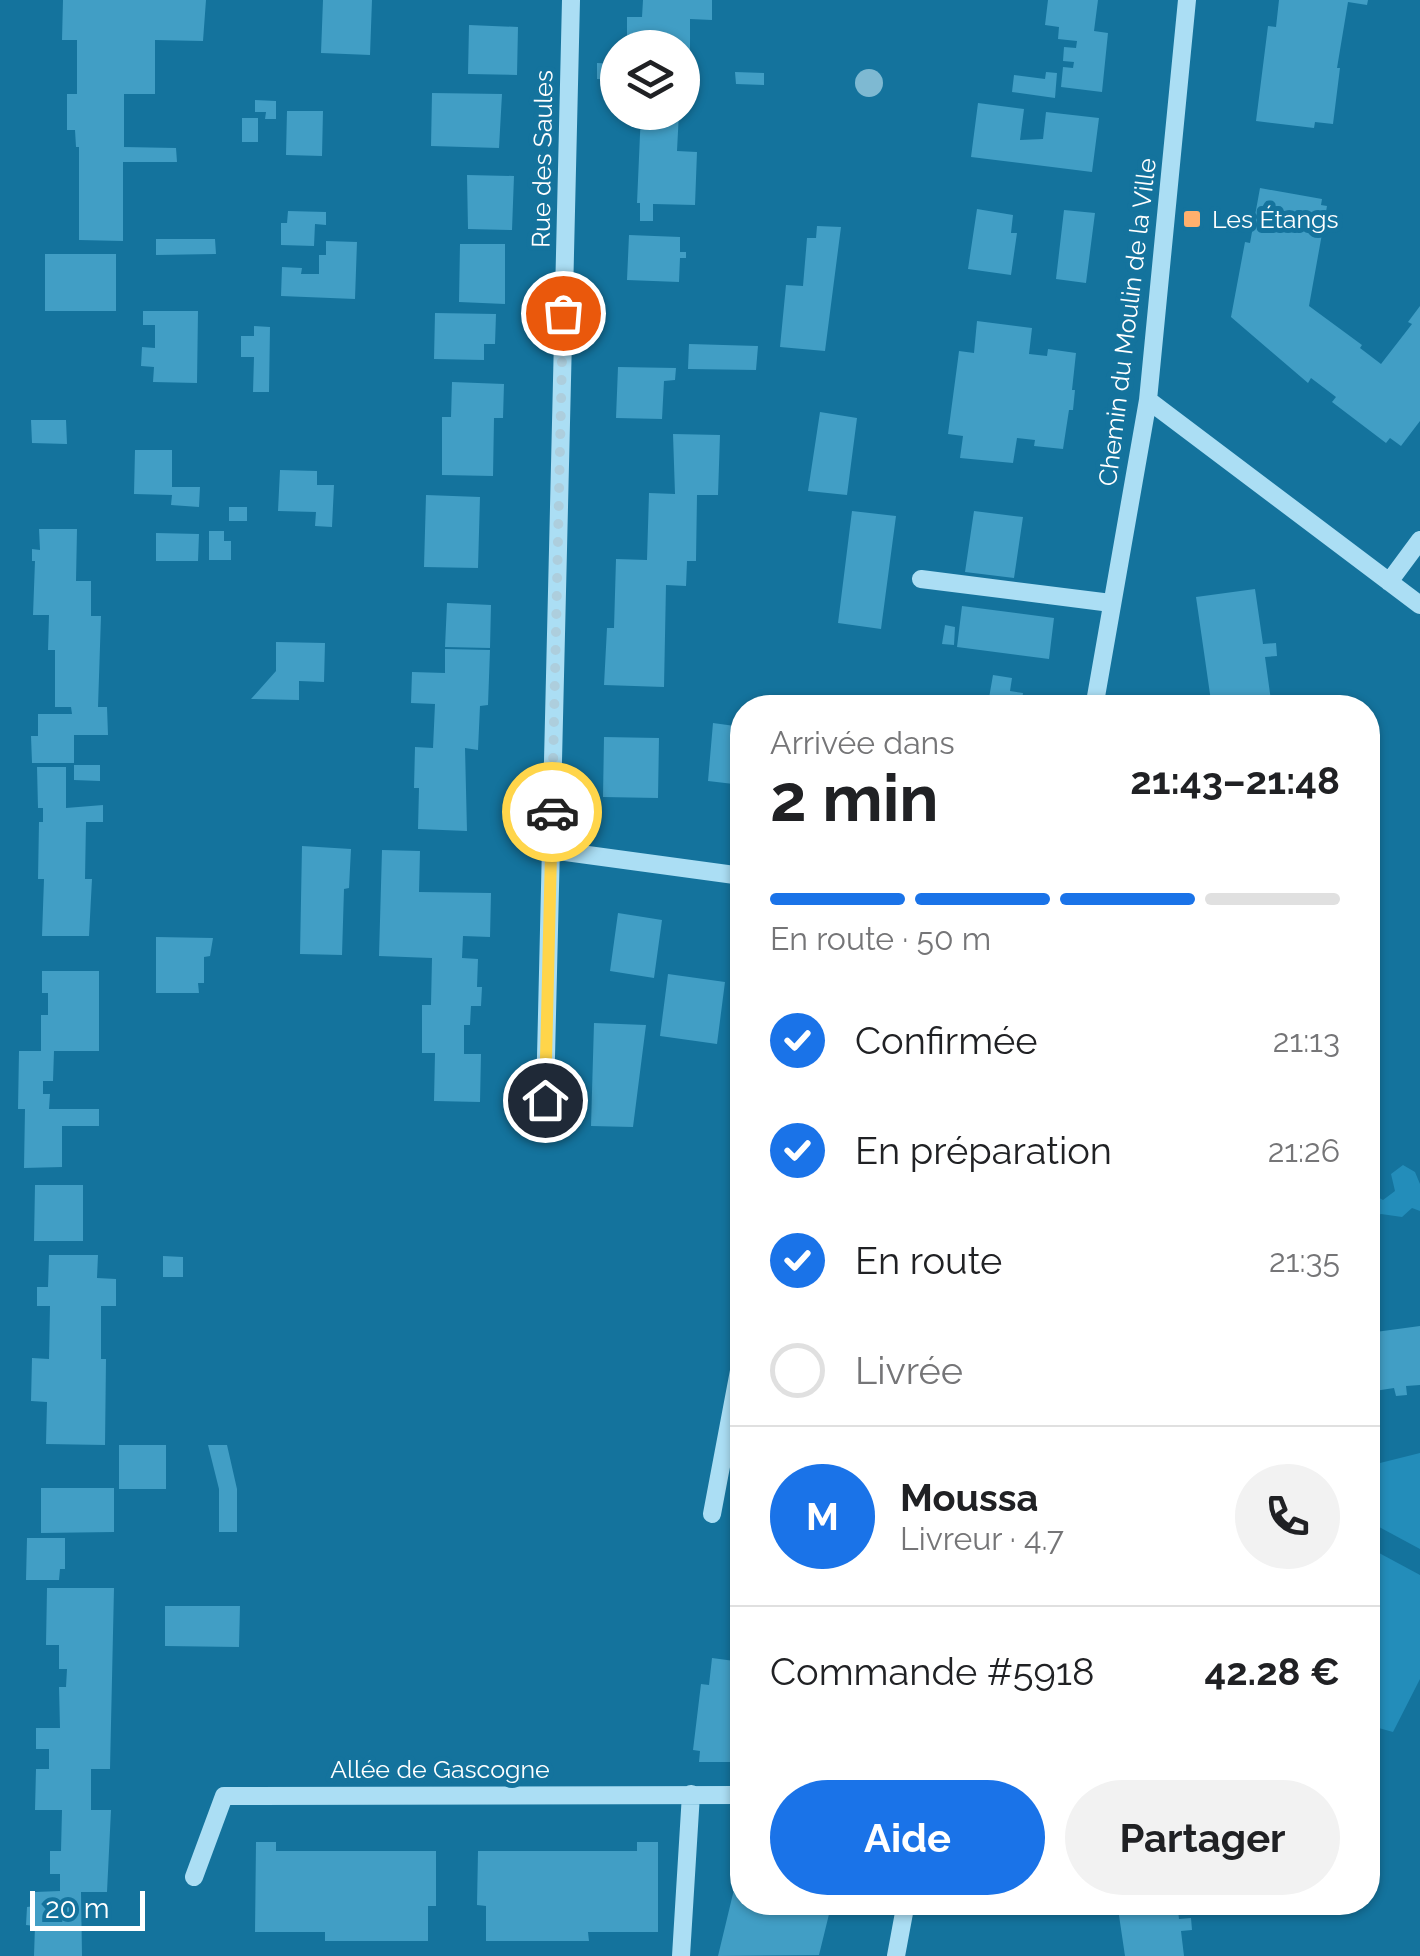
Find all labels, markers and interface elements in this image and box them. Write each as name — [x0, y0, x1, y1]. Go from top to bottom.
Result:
map controls — [600, 30, 700, 130]
button: layers — [600, 30, 700, 130]
street label: Rue des Saules — [525, 70, 559, 248]
street label: Chemin du Moulin de la Ville — [1092, 156, 1162, 488]
place label: Les Étangs — [1212, 204, 1339, 234]
marker: Les Étangs — [1181, 208, 1203, 230]
pin — [521, 271, 606, 356]
icon: bag — [536, 286, 591, 341]
text: Arrivée dans — [770, 724, 955, 761]
text: 21:43–21:48 — [1130, 758, 1340, 803]
text: 2 min — [770, 760, 939, 836]
courier — [502, 762, 602, 862]
icon: car — [525, 785, 580, 840]
text: En route · 50 m — [770, 920, 991, 957]
icon: check — [770, 1013, 825, 1068]
text: Confirmée — [855, 1018, 1038, 1063]
text: 21:13 — [1273, 1022, 1340, 1059]
pin — [503, 1058, 588, 1143]
icon: home — [518, 1073, 573, 1128]
icon: check — [770, 1123, 825, 1178]
text: En préparation — [855, 1128, 1112, 1173]
text: 21:26 — [1268, 1132, 1340, 1169]
icon: check — [770, 1233, 825, 1288]
text: En route — [855, 1238, 1002, 1283]
text: 21:35 — [1269, 1242, 1340, 1279]
text: Livrée — [855, 1348, 963, 1393]
button: phone — [1235, 1464, 1340, 1569]
text: Moussa — [900, 1475, 1038, 1520]
text: M — [806, 1494, 839, 1539]
text: Livreur · 4.7 — [900, 1520, 1064, 1557]
text: Commande #5918 — [770, 1649, 1095, 1694]
text: 42.28 € — [1204, 1649, 1340, 1694]
street label: Allée de Gascogne — [330, 1754, 550, 1784]
button: Aide — [770, 1780, 1045, 1895]
button: Partager — [1065, 1780, 1340, 1895]
scale bar — [30, 1886, 145, 1930]
text: 20 m — [45, 1892, 110, 1925]

